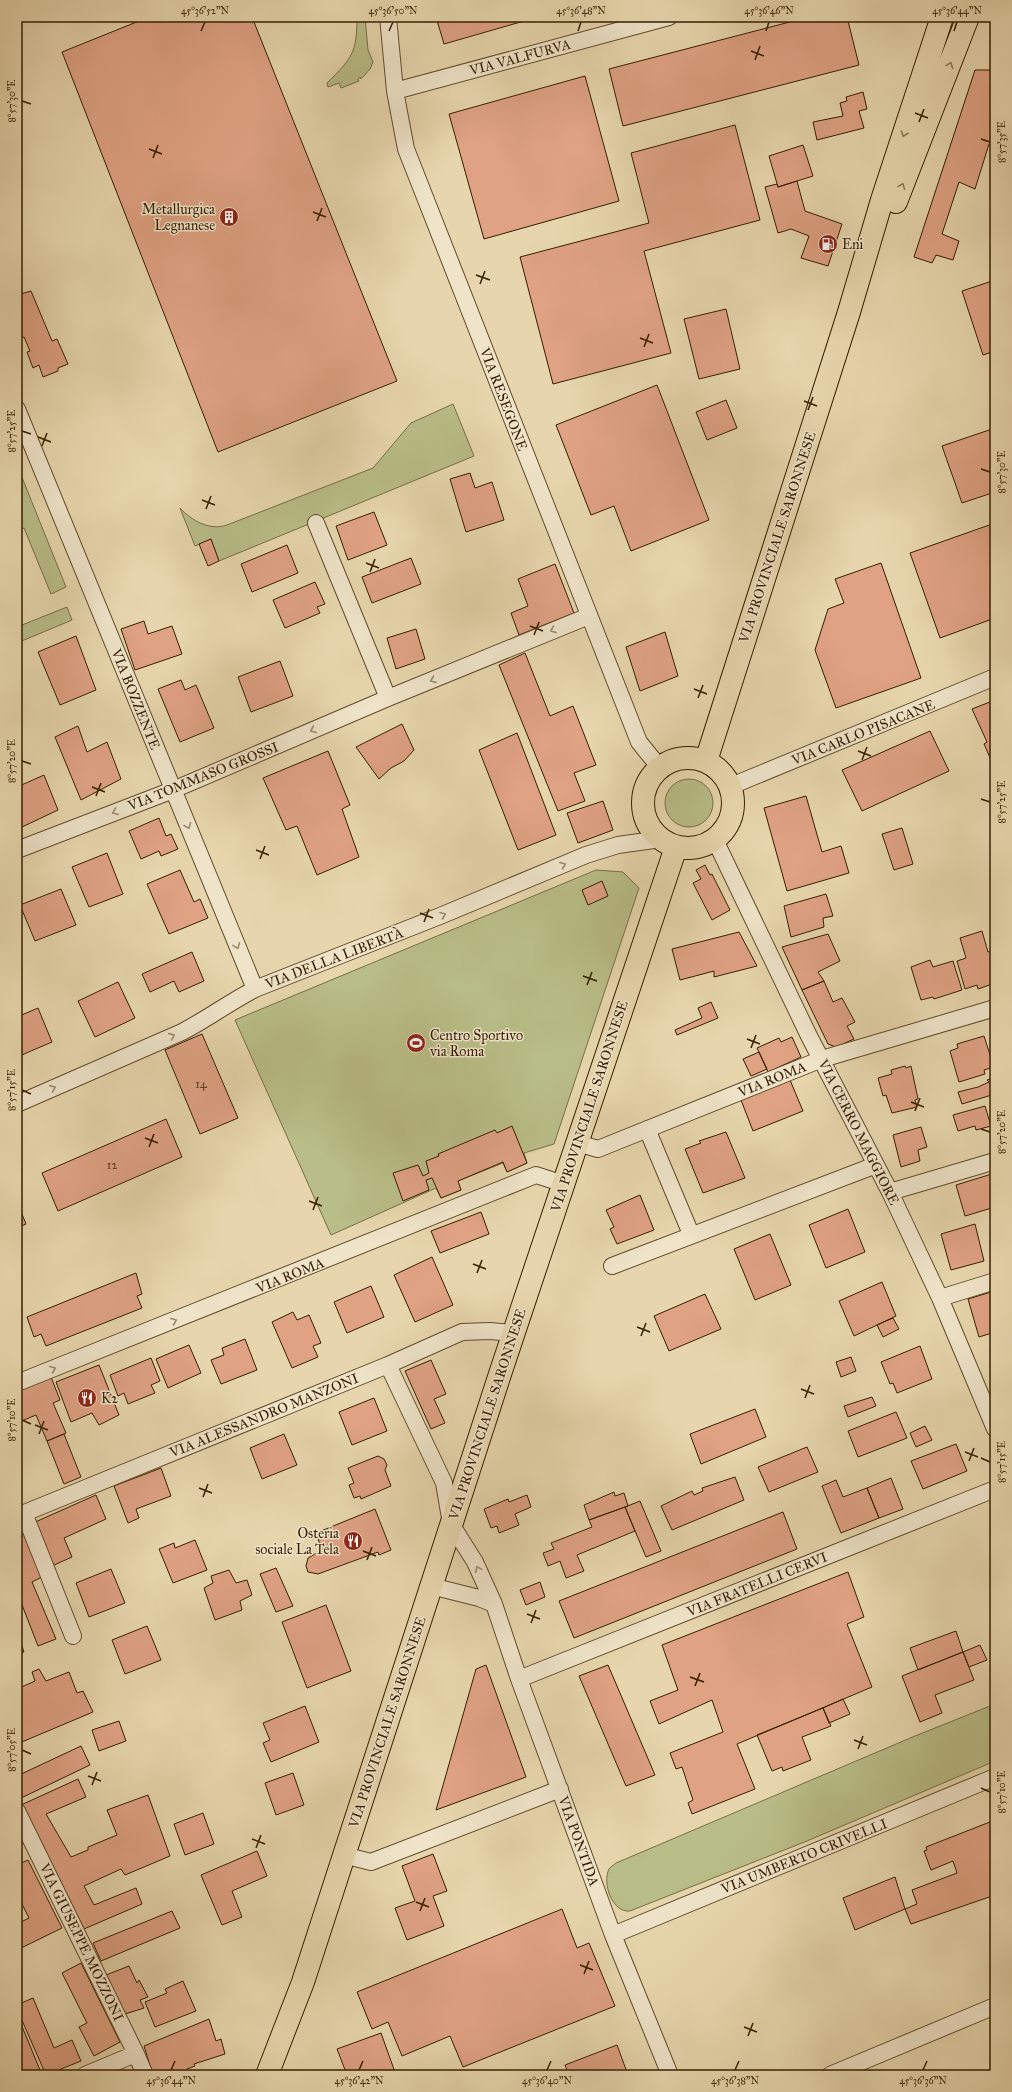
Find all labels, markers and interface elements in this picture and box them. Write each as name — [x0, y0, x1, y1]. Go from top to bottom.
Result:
text: 45°36'52"N — [181, 5, 230, 17]
text: 45°36'50"N — [368, 5, 418, 17]
text: 45°36'48"N — [556, 5, 606, 17]
text: 45°36'46"N — [744, 5, 794, 17]
text: 45°36'44"N — [932, 5, 982, 17]
street label: VIA VALFURVA — [467, 36, 573, 79]
one-way arrow — [945, 61, 953, 68]
text: 8°57'30"E — [6, 79, 18, 123]
text: 8°57'35"E — [996, 121, 1008, 163]
one-way arrow — [900, 130, 909, 137]
one-way arrow — [898, 182, 906, 189]
place label: Metallurgica Legnanese — [142, 201, 215, 234]
building icon: Metallurgica Legnanese — [218, 206, 240, 228]
fuel station icon: Eni — [817, 233, 839, 255]
place label: Eni — [842, 236, 864, 253]
street label: VIA RESEGONE — [476, 344, 531, 453]
text: 8°57'25"E — [6, 410, 18, 452]
street label: VIA PROVINCIALE SARONNESE — [735, 429, 820, 646]
text: 8°57'30"E — [996, 450, 1008, 494]
one-way arrow — [549, 626, 556, 634]
street label: VIA BOZZENTE — [107, 645, 163, 752]
one-way arrow — [429, 675, 436, 683]
street label: VIA CARLO PISACANE — [788, 696, 937, 769]
one-way arrow — [309, 725, 317, 733]
street label: VIA TOMMASO GROSSI — [124, 738, 281, 815]
text: 8°57'20"E — [6, 739, 18, 783]
text: 8°57'25"E — [996, 781, 1008, 823]
one-way arrow — [112, 808, 119, 816]
one-way arrow — [183, 822, 191, 829]
one-way arrow — [559, 861, 566, 869]
one-way arrow — [439, 912, 447, 920]
street label: VIA DELLA LIBERTÀ — [261, 922, 406, 993]
one-way arrow — [233, 943, 241, 950]
street label: VIA PROVINCIALE SARONNESE — [547, 998, 632, 1215]
place label: Centro Sportivo via Roma — [429, 1027, 523, 1060]
sports icon: Centro Sportivo via Roma — [405, 1032, 427, 1054]
one-way arrow — [168, 1033, 175, 1041]
street label: VIA CERRO MAGGIORE — [814, 1056, 903, 1208]
street label: VIA ROMA — [735, 1058, 809, 1101]
text: 8°57'15"E — [6, 1069, 18, 1111]
house number: 14 — [195, 1077, 207, 1091]
one-way arrow — [48, 1085, 56, 1093]
text: 8°57'20"E — [996, 1110, 1008, 1154]
house number: 12 — [107, 1158, 117, 1172]
street label: VIA ROMA — [253, 1254, 327, 1297]
street label: VIA PROVINCIALE SARONNESE — [445, 1306, 530, 1523]
one-way arrow — [171, 1317, 178, 1325]
one-way arrow — [50, 1365, 57, 1373]
street label: VIA ALESSANDRO MANZONI — [166, 1370, 361, 1462]
restaurant icon: K2 — [76, 1387, 98, 1409]
place label: K2 — [101, 1390, 118, 1407]
text: 8°57'10"E — [6, 1399, 18, 1441]
text: 8°57'15"E — [996, 1441, 1008, 1483]
place label: Osteria sociale La Tela — [255, 1525, 339, 1558]
restaurant icon: Osteria sociale La Tela — [342, 1530, 364, 1552]
street label: VIA FRATELLI CERVI — [684, 1548, 830, 1621]
one-way arrow — [475, 1565, 483, 1573]
street label: VIA PROVINCIALE SARONNESE — [345, 1614, 430, 1831]
text: 8°57'05"E — [6, 1728, 18, 1772]
text: 8°57'10"E — [996, 1771, 1008, 1813]
street label: VIA PONTIDA — [554, 1793, 603, 1889]
street label: VIA UMBERTO CRIVELLI — [718, 1815, 890, 1898]
street label: VIA GIUSEPPE MOZZONI — [35, 1860, 127, 2024]
text: 45°36'44"N — [146, 2075, 196, 2087]
text: 45°36'42"N — [334, 2075, 384, 2087]
text: 45°36'40"N — [522, 2075, 573, 2087]
text: 45°36'38"N — [711, 2075, 759, 2087]
text: 45°36'36"N — [899, 2075, 947, 2087]

